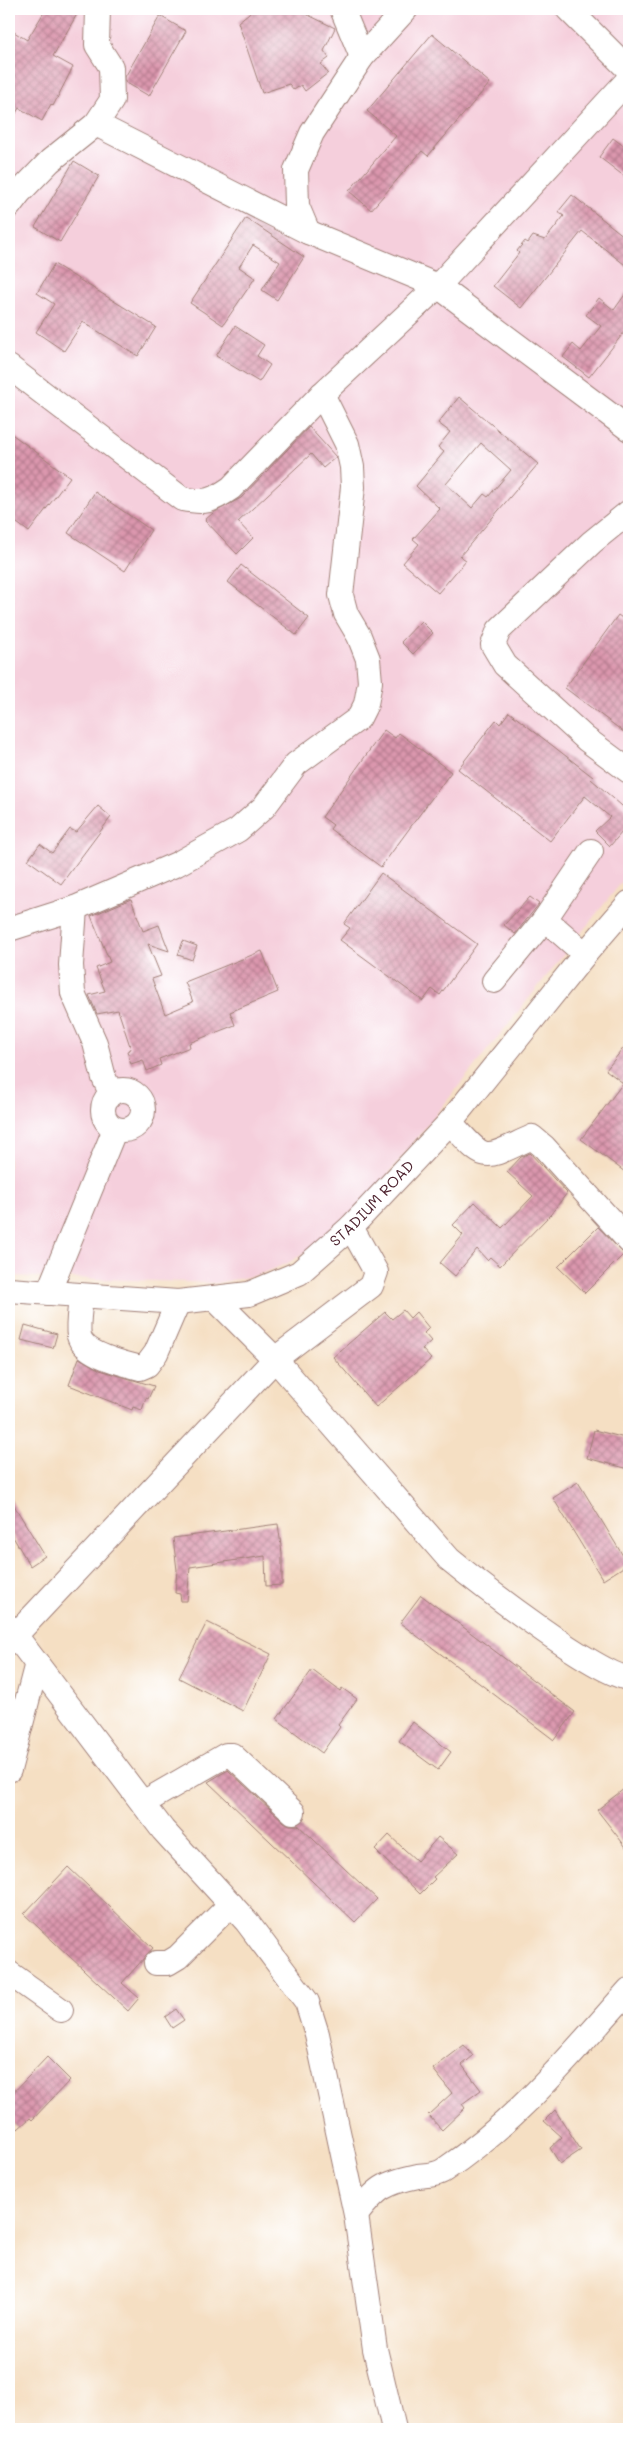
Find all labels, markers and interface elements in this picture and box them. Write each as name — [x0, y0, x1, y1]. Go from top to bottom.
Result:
street label: STADIUM ROAD — [325, 1155, 418, 1250]

